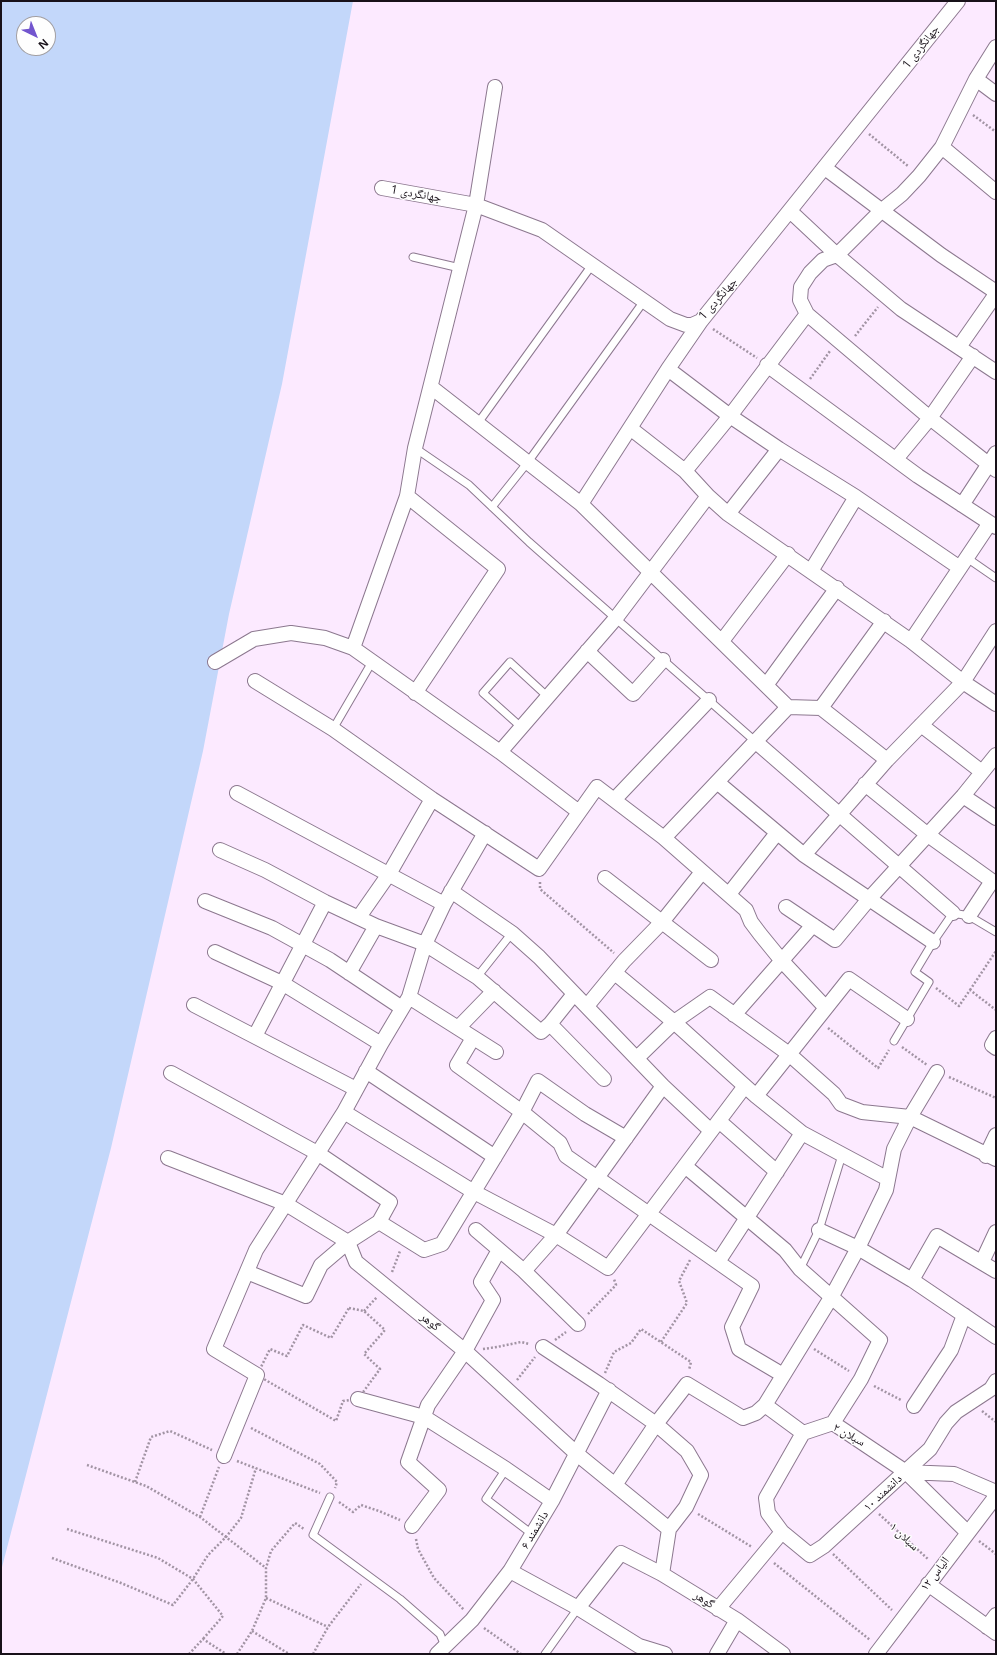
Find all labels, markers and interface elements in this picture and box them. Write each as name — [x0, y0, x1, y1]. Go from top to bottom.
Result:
north arrow — [16, 16, 56, 56]
street label: جهانگردی 1 — [900, 22, 942, 72]
text: N — [35, 36, 52, 53]
street label: جهانگردی 1 — [390, 182, 442, 206]
street label: جهانگردی 1 — [696, 275, 740, 323]
street label: گوهر — [417, 1310, 443, 1334]
street label: سبلان ۲ — [831, 1420, 867, 1450]
street label: دانشمند ۱۰ — [861, 1472, 905, 1514]
street label: دانشمند ۶ — [518, 1508, 552, 1552]
street label: سبلان ۱ — [887, 1520, 921, 1554]
street label: الیاس ۱۲ — [918, 1554, 952, 1594]
street label: گوهر — [691, 1588, 717, 1612]

